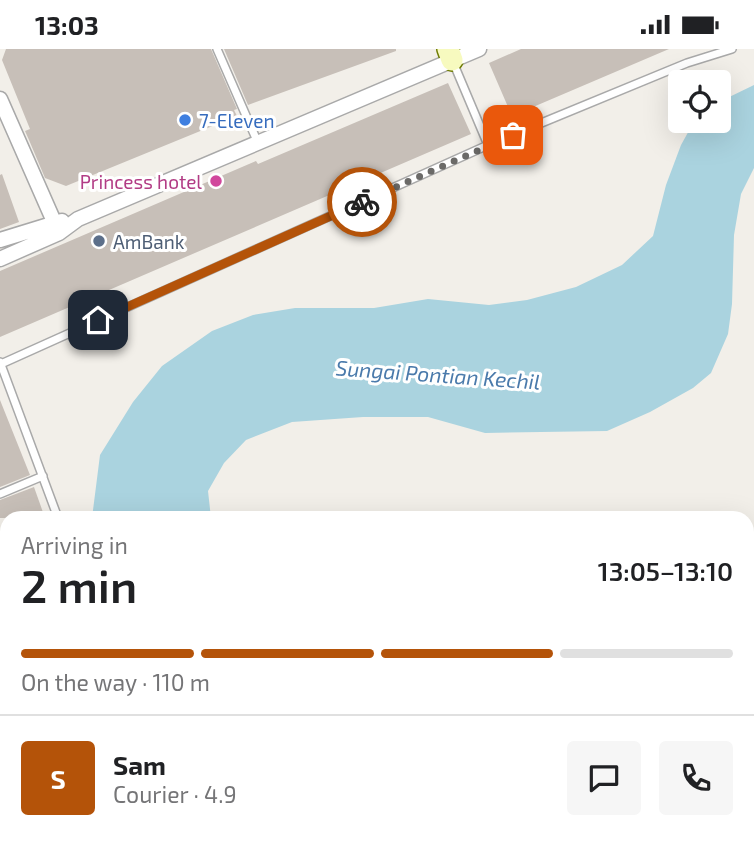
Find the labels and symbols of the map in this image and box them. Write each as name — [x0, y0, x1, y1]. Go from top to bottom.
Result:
pin — [483, 105, 543, 165]
place label: 7-Eleven — [199, 109, 275, 132]
marker: 7-Eleven — [177, 112, 193, 128]
courier — [327, 167, 397, 237]
place label: Princess hotel — [80, 170, 202, 193]
marker: Princess hotel — [208, 173, 224, 189]
place label: AmBank — [113, 230, 185, 253]
marker: AmBank — [91, 233, 107, 249]
pin — [68, 290, 128, 350]
water label: Sungai Pontian Kechil — [335, 354, 541, 394]

